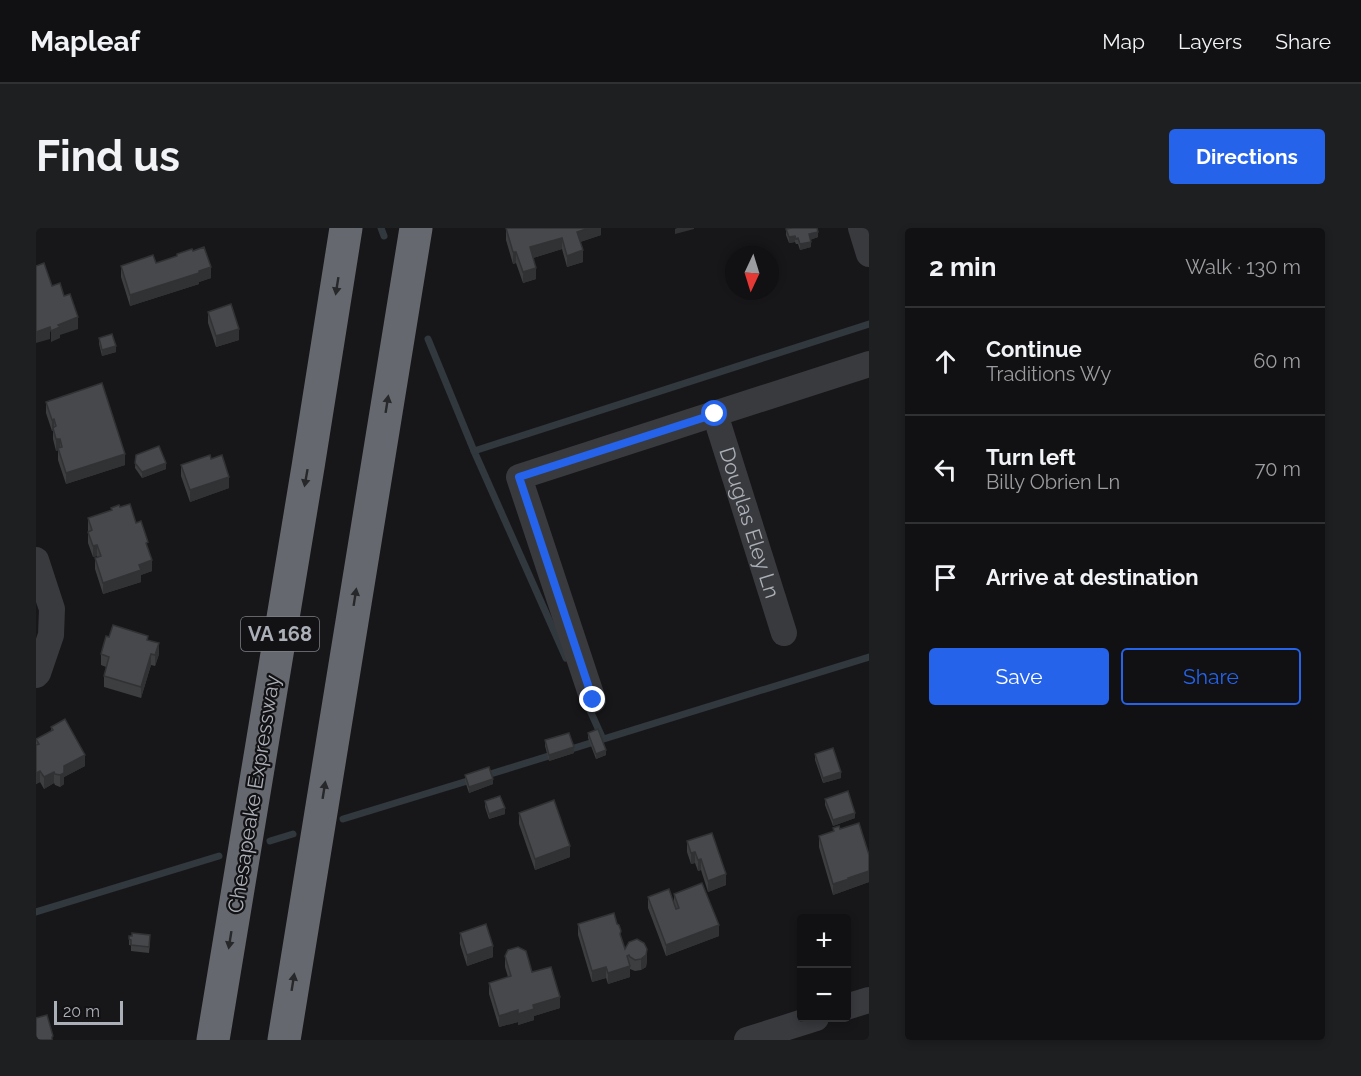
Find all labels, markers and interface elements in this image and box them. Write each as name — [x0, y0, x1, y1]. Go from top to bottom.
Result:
text: Mapleaf — [30, 25, 140, 58]
text: Map — [1102, 29, 1145, 54]
text: Layers — [1178, 29, 1242, 54]
text: Share — [1275, 29, 1331, 54]
button: Directions — [1169, 129, 1325, 184]
text: Find us — [36, 132, 180, 181]
north arrow — [725, 246, 779, 300]
text: 2 min — [929, 252, 996, 282]
text: Walk · 130 m — [1185, 255, 1301, 279]
one-way arrow — [332, 276, 341, 295]
text: Continue — [986, 336, 1082, 362]
icon: ahead — [929, 345, 962, 378]
text: 60 m — [1253, 349, 1301, 373]
text: Traditions Wy — [986, 362, 1111, 386]
one-way arrow — [382, 395, 391, 414]
route start — [701, 400, 727, 426]
street label: Douglas Eley Ln — [714, 444, 785, 601]
text: Turn left — [986, 444, 1076, 470]
icon: left — [929, 453, 962, 486]
text: 70 m — [1255, 457, 1301, 481]
one-way arrow — [302, 469, 311, 488]
text: Billy Obrien Ln — [986, 470, 1120, 494]
icon: arrive — [929, 561, 962, 594]
text: Arrive at destination — [986, 564, 1199, 590]
one-way arrow — [351, 587, 360, 606]
road number: VA 168 — [241, 617, 319, 651]
button: Save — [929, 648, 1109, 705]
button: Share — [1121, 648, 1301, 705]
street label: Chesapeake Expressway — [222, 673, 285, 915]
route end — [579, 686, 605, 712]
one-way arrow — [320, 780, 329, 799]
map controls — [797, 914, 851, 1022]
button: + — [797, 914, 851, 968]
one-way arrow — [225, 931, 234, 950]
button: − — [797, 968, 851, 1022]
one-way arrow — [289, 973, 298, 992]
scale bar — [54, 998, 123, 1026]
text: 20 m — [63, 1002, 100, 1021]

